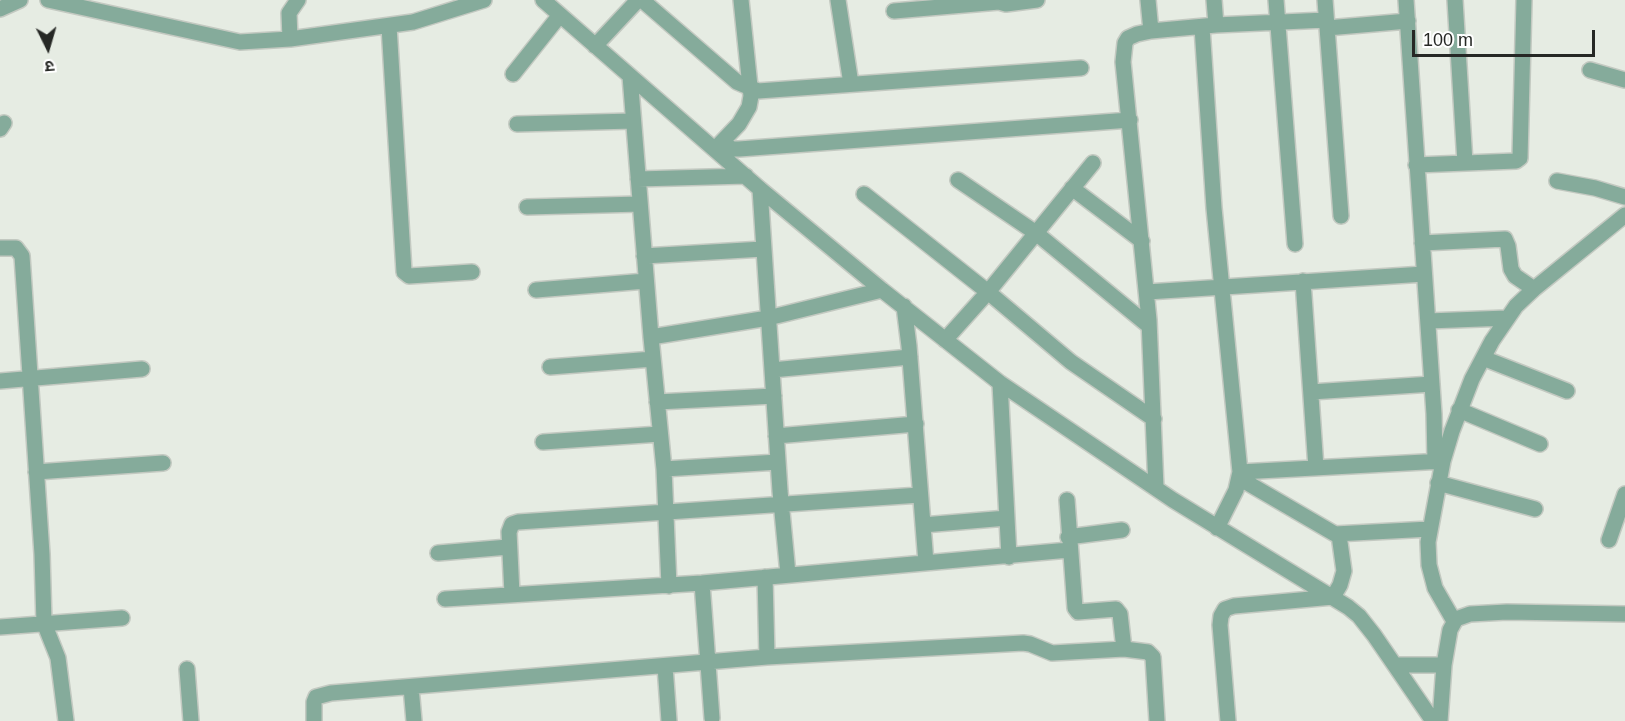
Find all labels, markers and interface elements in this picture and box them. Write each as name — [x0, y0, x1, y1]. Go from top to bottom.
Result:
north arrow — [18, 18, 78, 78]
scale bar — [1415, 18, 1598, 56]
text: 100 m — [1423, 30, 1473, 50]
text: उ — [44, 58, 55, 75]

